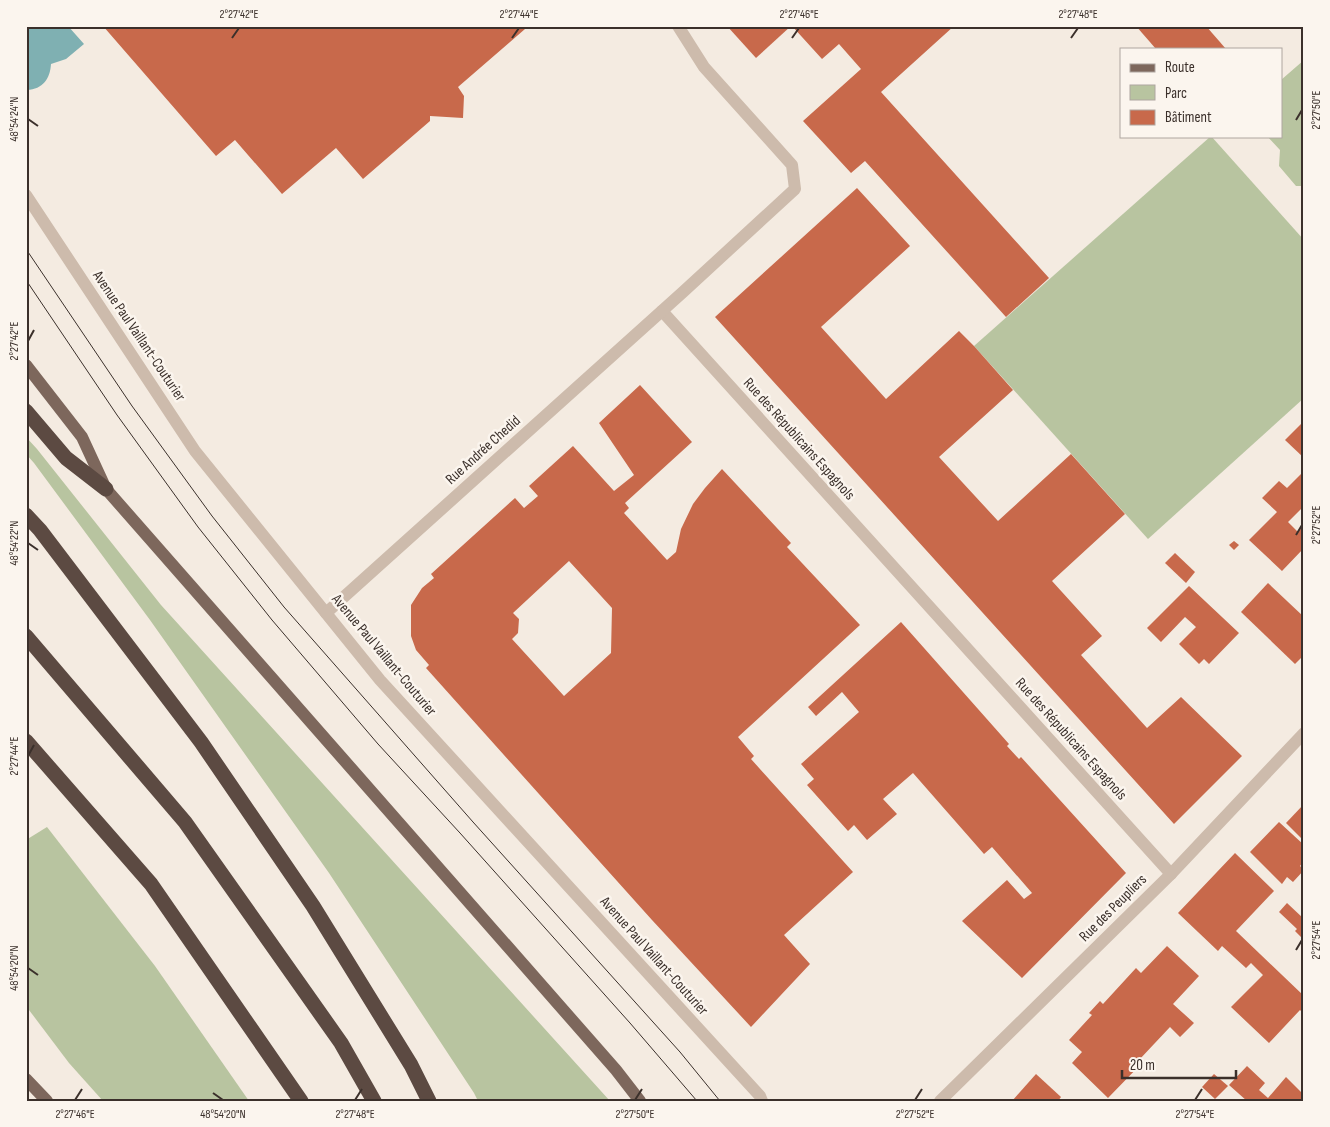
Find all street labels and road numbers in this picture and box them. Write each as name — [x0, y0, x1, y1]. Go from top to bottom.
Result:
street label: Avenue Paul Vaillant-Couturier — [88, 266, 190, 405]
street label: Rue des Républicains Espagnols — [739, 374, 859, 504]
street label: Rue Andrée Chedid — [442, 411, 524, 489]
street label: Avenue Paul Vaillant-Couturier — [327, 589, 441, 720]
street label: Rue des Républicains Espagnols — [1011, 674, 1131, 804]
street label: Rue des Peupliers — [1075, 870, 1151, 946]
street label: Avenue Paul Vaillant-Couturier — [595, 892, 713, 1020]

